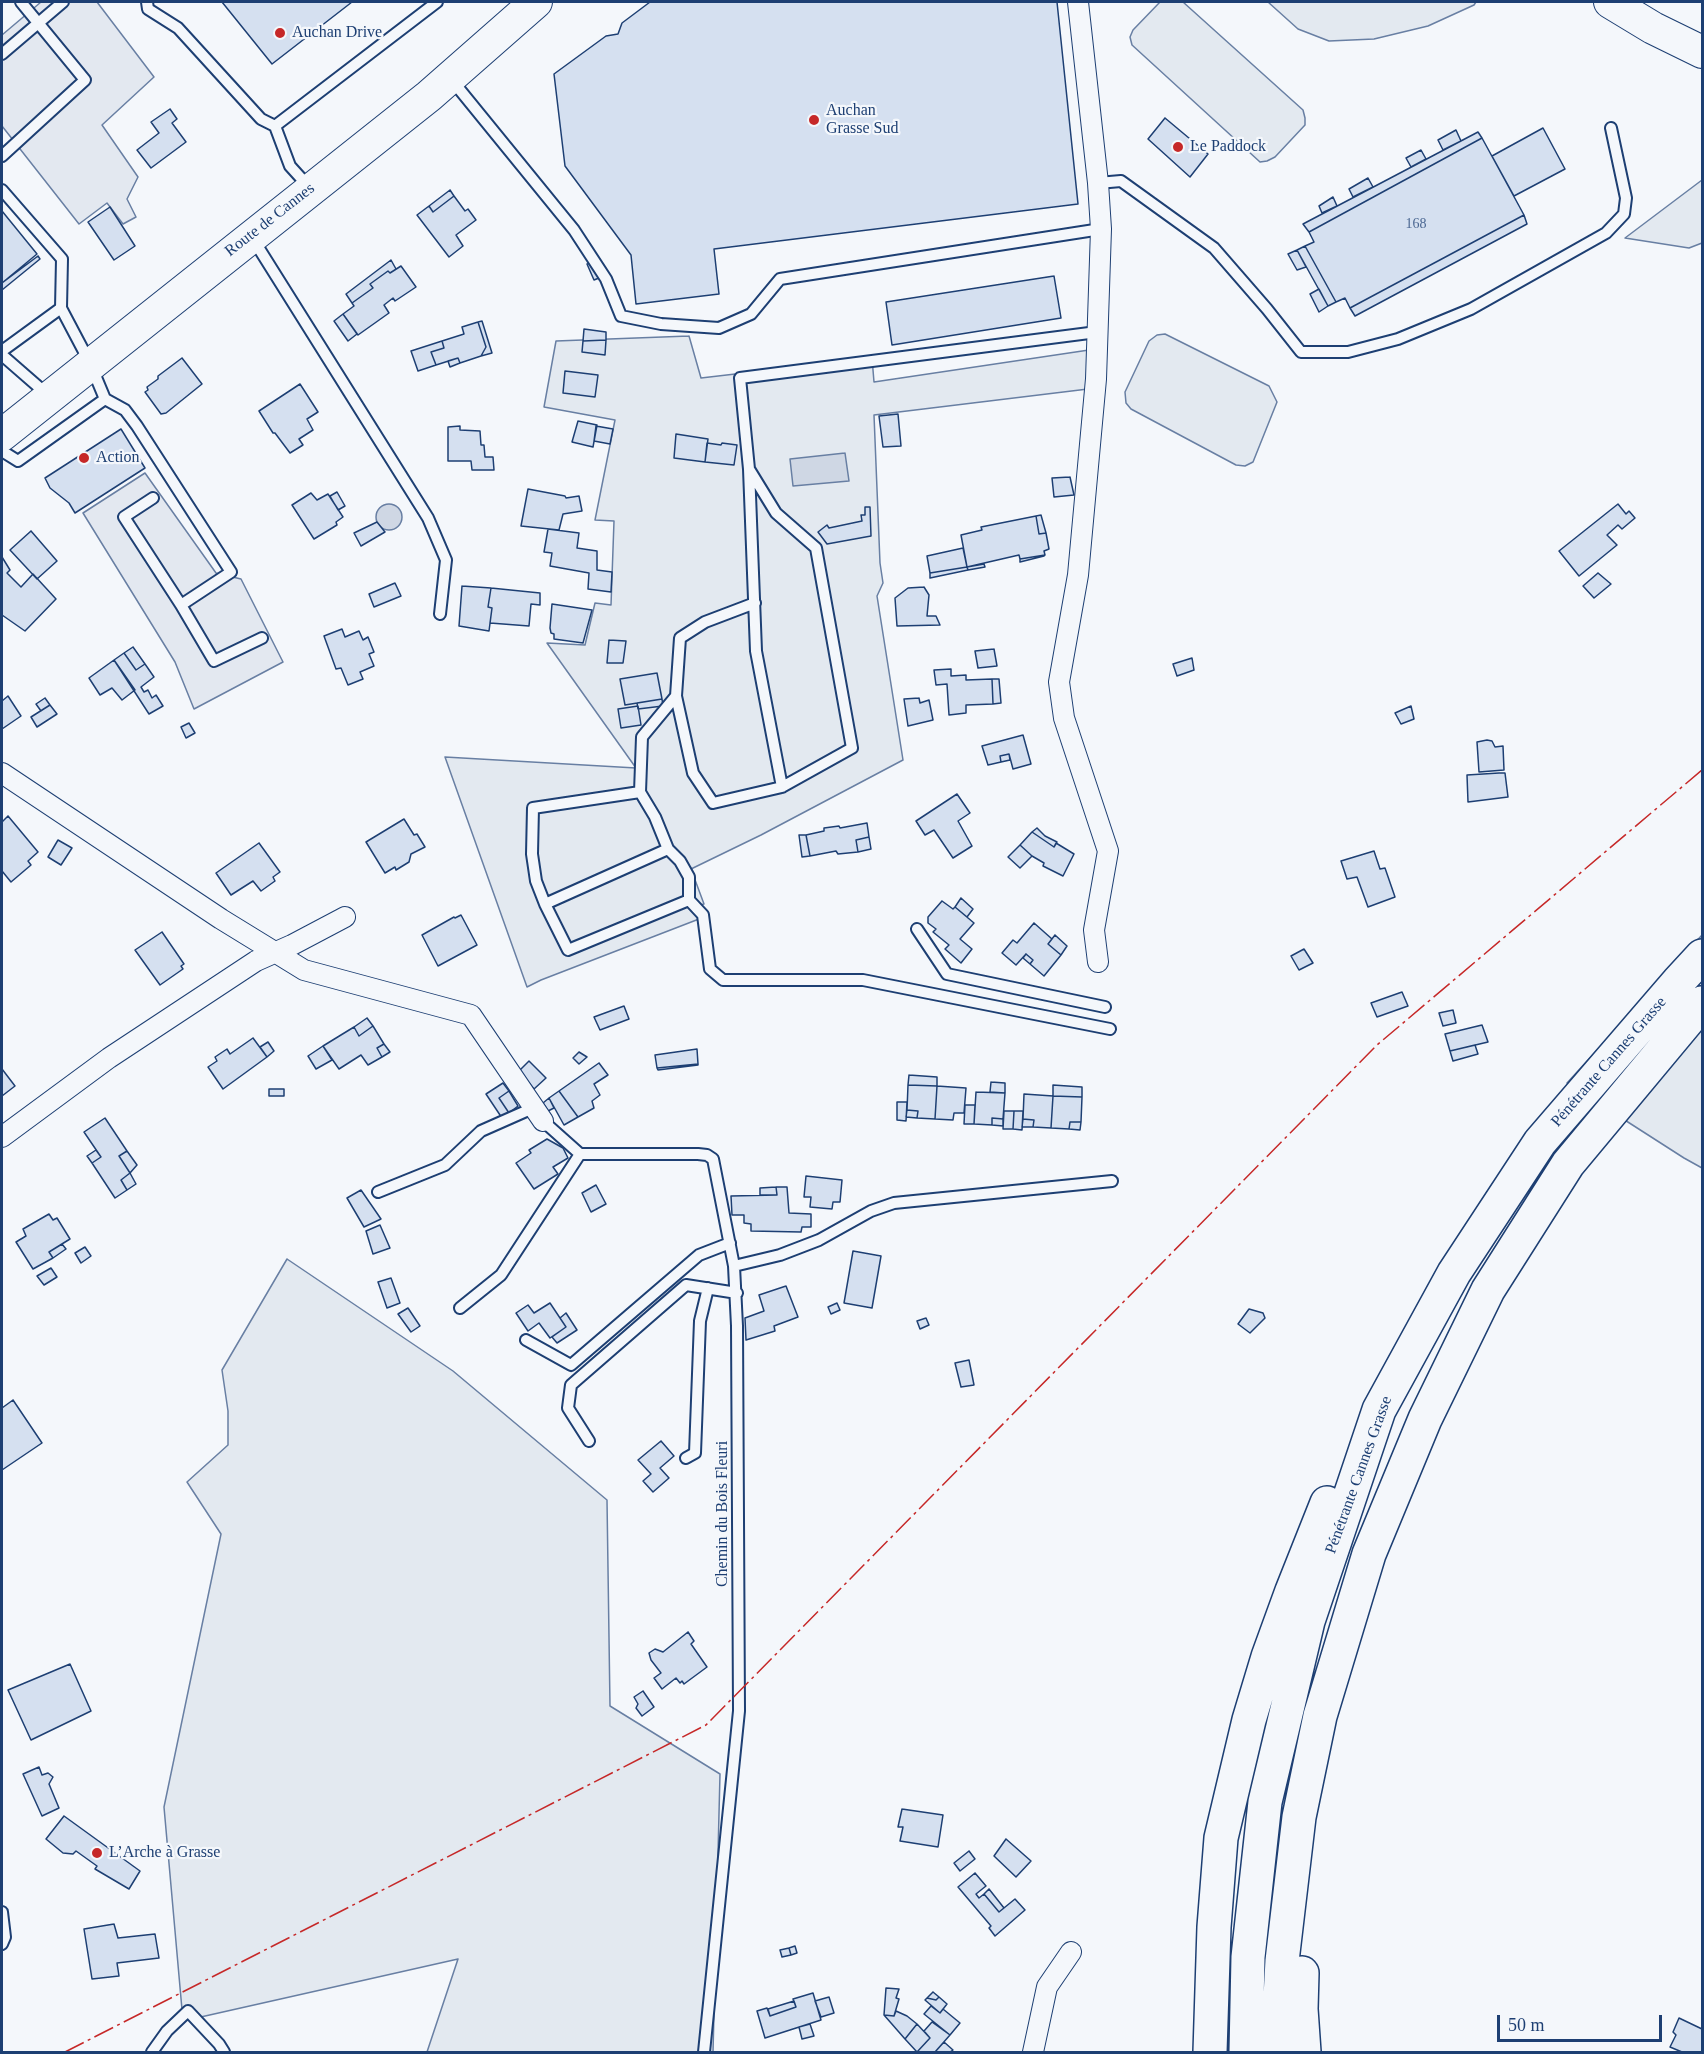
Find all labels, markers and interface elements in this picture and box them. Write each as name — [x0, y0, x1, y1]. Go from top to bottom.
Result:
place label: Auchan Drive — [292, 23, 382, 43]
marker: Auchan Drive — [273, 26, 287, 40]
place label: Auchan Grasse Sud — [826, 101, 898, 139]
marker: Auchan Grasse Sud — [807, 113, 821, 127]
place label: Le Paddock — [1190, 137, 1266, 157]
marker: Le Paddock — [1171, 140, 1185, 154]
street label: Route de Cannes — [221, 179, 319, 261]
house number: 168 — [1406, 216, 1426, 232]
place label: Action — [96, 448, 140, 468]
marker: Action — [77, 451, 91, 465]
street label: Pénétrante Cannes Grasse — [1547, 993, 1671, 1131]
street label: Pénétrante Cannes Grasse — [1322, 1394, 1396, 1556]
street label: Chemin du Bois Fleuri — [713, 1441, 733, 1587]
place label: L’Arche à Grasse — [109, 1843, 220, 1863]
marker: L’Arche à Grasse — [90, 1846, 104, 1860]
scale bar — [1500, 2003, 1665, 2041]
text: 50 m — [1508, 2015, 1545, 2035]

